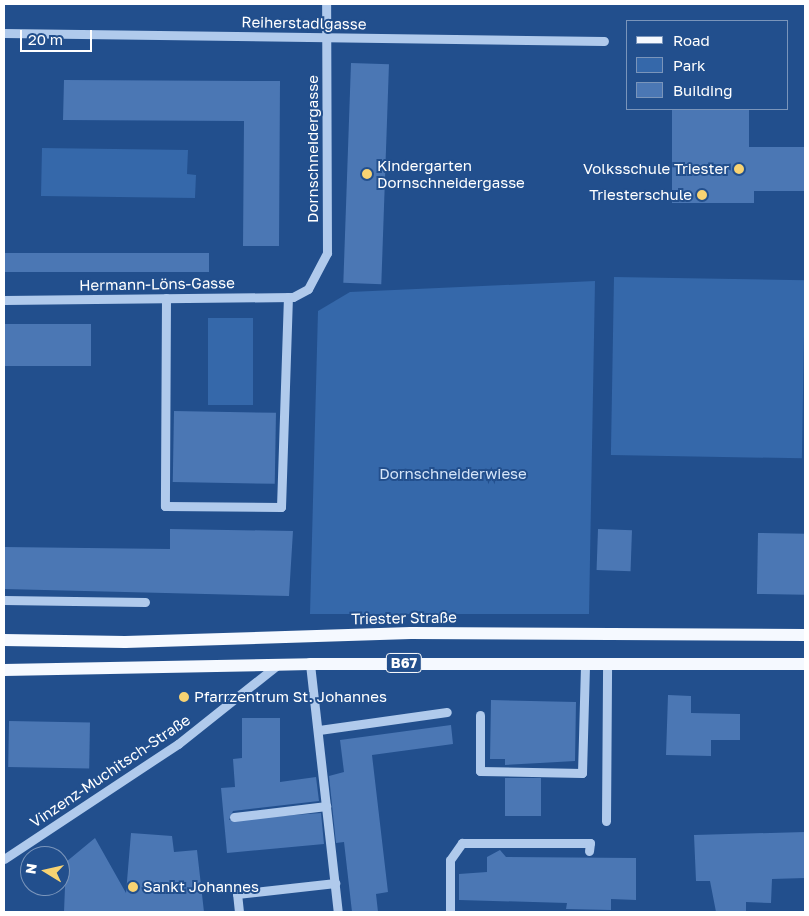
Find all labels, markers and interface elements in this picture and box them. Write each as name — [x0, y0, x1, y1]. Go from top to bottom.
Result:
street label: Reiherstadlgasse — [241, 13, 367, 33]
scale bar — [22, 20, 95, 52]
legend — [626, 20, 789, 110]
text: 20 m — [28, 30, 63, 48]
text: Road — [673, 31, 710, 49]
text: Park — [673, 56, 705, 74]
street label: Dornschneidergasse — [304, 75, 322, 223]
text: Building — [673, 81, 733, 99]
place label: Kindergarten Dornschneidergasse — [377, 156, 525, 191]
place label: Volksschule Triester — [583, 160, 729, 178]
marker: Volksschule Triester — [733, 163, 745, 175]
marker: Kindergarten Dornschneidergasse — [361, 168, 373, 180]
place label: Triesterschule — [589, 186, 692, 204]
marker: Triesterschule — [696, 189, 708, 201]
street label: Hermann-Löns-Gasse — [79, 274, 235, 294]
park label: Dornschneiderwiese — [379, 465, 527, 483]
street label: Triester Straße — [351, 608, 457, 628]
road number: B67 — [385, 651, 423, 674]
place label: Pfarrzentrum St. Johannes — [194, 688, 387, 706]
marker: Pfarrzentrum St. Johannes — [178, 691, 190, 703]
street label: Vinzenz-Muchitsch-Straße — [27, 711, 193, 831]
north arrow — [20, 846, 70, 896]
text: N — [21, 862, 40, 875]
place label: Sankt Johannes — [143, 878, 259, 896]
marker: Sankt Johannes — [127, 881, 139, 893]

